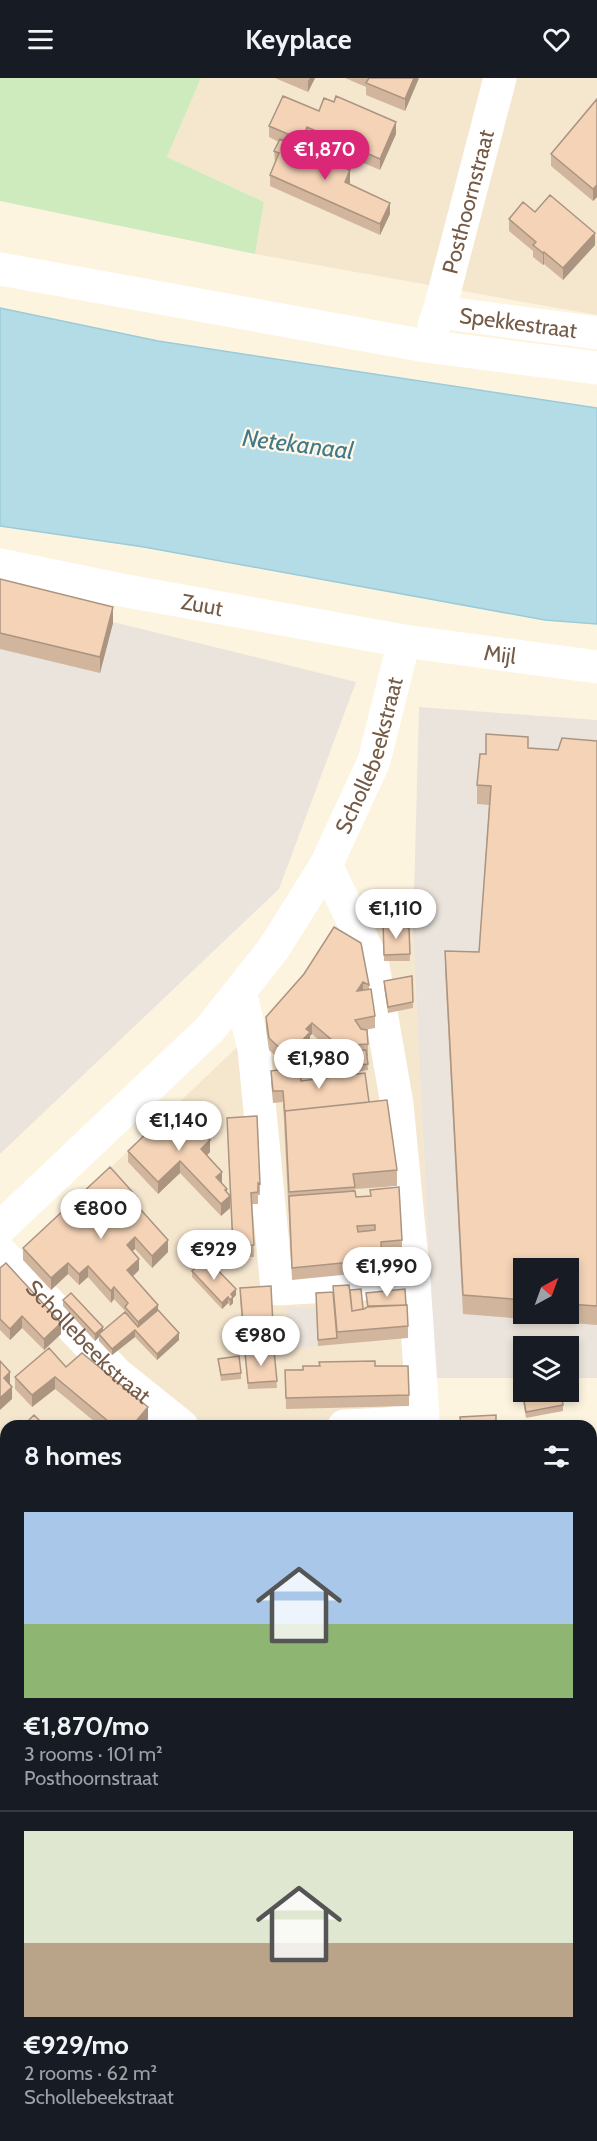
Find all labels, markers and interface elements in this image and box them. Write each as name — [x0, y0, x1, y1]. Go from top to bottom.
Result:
icon: menu — [24, 23, 57, 56]
text: Keyplace — [245, 23, 352, 56]
icon: heart — [540, 23, 573, 56]
street label: Posthoornstraat — [436, 126, 500, 277]
pin: €1,870 — [276, 130, 374, 181]
text: €1,870 — [294, 137, 356, 161]
street label: Spekkestraat — [458, 301, 579, 344]
water label: Netekanaal — [241, 423, 356, 465]
street label: Zuut — [179, 588, 226, 622]
street label: Mijl — [482, 638, 519, 670]
street label: Schollebeekstraat — [329, 673, 408, 838]
pin: €1,110 — [347, 889, 445, 940]
text: €1,110 — [369, 896, 423, 920]
pin: €1,980 — [270, 1039, 368, 1090]
text: €1,980 — [288, 1046, 350, 1070]
pin: €1,140 — [130, 1101, 228, 1152]
text: €1,140 — [150, 1108, 208, 1132]
pin: €800 — [65, 1189, 137, 1240]
text: €800 — [74, 1196, 128, 1220]
pin: €929 — [178, 1230, 250, 1281]
text: €929 — [191, 1237, 237, 1261]
pin: €1,990 — [338, 1247, 436, 1298]
text: €1,990 — [356, 1254, 418, 1278]
north arrow — [513, 1258, 579, 1324]
map controls — [513, 1258, 579, 1402]
street label: Schollebeekstraat — [20, 1274, 157, 1409]
pin: €980 — [225, 1316, 297, 1367]
text: €980 — [236, 1323, 286, 1347]
button: layers — [513, 1336, 579, 1402]
text: 8 homes — [24, 1440, 122, 1472]
icon: filters — [540, 1440, 573, 1473]
icon: home — [245, 1551, 353, 1659]
text: €1,870/mo — [24, 1710, 149, 1742]
text: 3 rooms · 101 m² — [24, 1742, 163, 1766]
text: Posthoornstraat — [24, 1766, 158, 1790]
icon: home — [245, 1870, 353, 1978]
text: €929/mo — [24, 2029, 129, 2061]
text: 2 rooms · 62 m² — [24, 2061, 157, 2085]
text: Schollebeekstraat — [24, 2085, 174, 2109]

